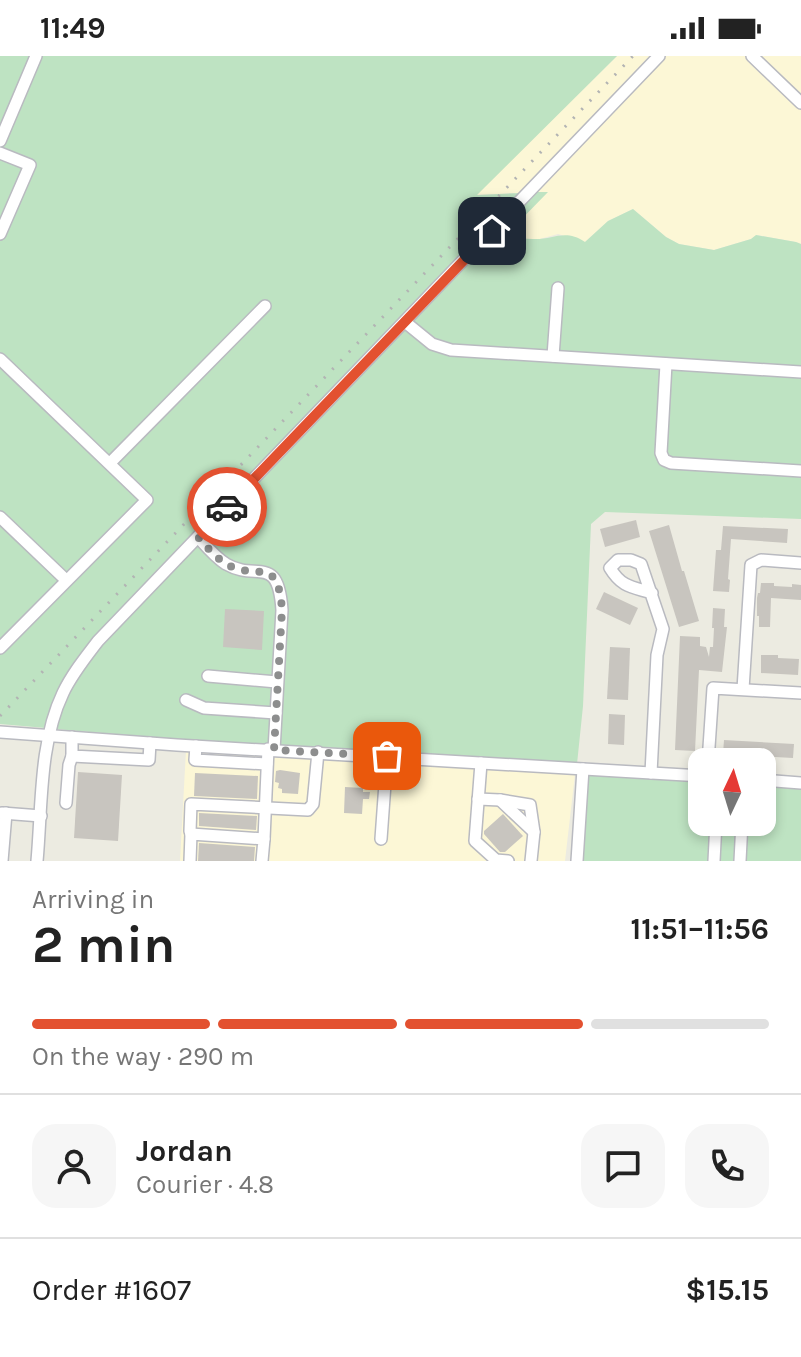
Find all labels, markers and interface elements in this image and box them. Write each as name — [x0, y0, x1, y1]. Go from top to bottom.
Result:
text: 11:49 — [40, 10, 106, 46]
pin — [458, 197, 526, 265]
icon: home — [470, 209, 514, 253]
courier — [187, 467, 267, 547]
icon: car — [205, 485, 249, 529]
pin — [353, 722, 421, 790]
icon: bag — [365, 734, 409, 778]
north arrow — [688, 748, 776, 836]
map controls — [688, 748, 776, 836]
text: Arriving in — [32, 884, 154, 915]
text: 11:51–11:56 — [630, 911, 769, 947]
text: 2 min — [32, 914, 175, 975]
text: On the way · 290 m — [32, 1041, 254, 1072]
button: person — [32, 1124, 116, 1208]
button: chat — [581, 1124, 665, 1208]
button: phone — [685, 1124, 769, 1208]
text: Jordan — [136, 1133, 233, 1169]
text: Courier · 4.8 — [136, 1169, 274, 1200]
text: Order #1607 — [32, 1272, 191, 1308]
text: $15.15 — [686, 1272, 769, 1308]

